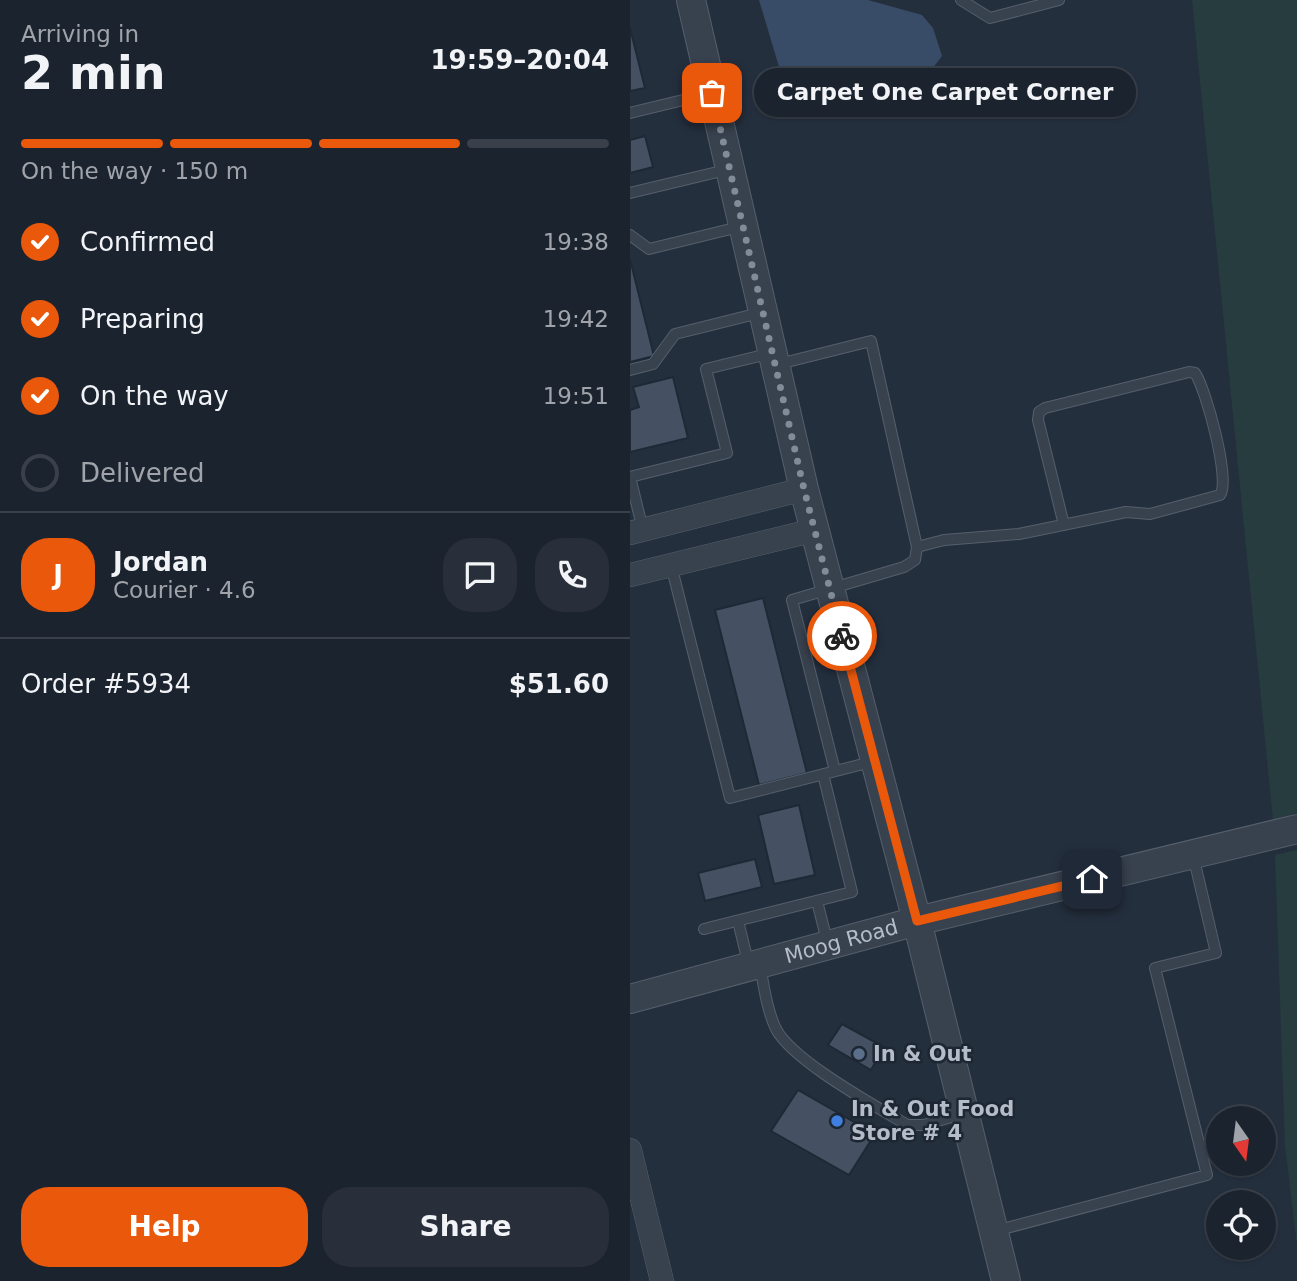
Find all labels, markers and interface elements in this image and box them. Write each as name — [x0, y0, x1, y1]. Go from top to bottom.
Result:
text: Arriving in — [21, 21, 139, 47]
text: 19:59–20:04 — [430, 45, 609, 75]
text: 2 min — [21, 46, 165, 100]
pin — [682, 63, 742, 123]
callout: Carpet One Carpet Corner — [754, 68, 1136, 118]
icon: bag — [693, 74, 731, 112]
text: Carpet One Carpet Corner — [777, 79, 1113, 105]
text: On the way · 150 m — [21, 158, 248, 184]
icon: check — [21, 223, 59, 261]
text: Confirmed — [80, 227, 215, 257]
text: 19:38 — [543, 229, 609, 255]
icon: check — [21, 300, 59, 338]
text: Preparing — [80, 304, 205, 334]
text: 19:42 — [543, 306, 609, 332]
icon: check — [21, 377, 59, 415]
text: On the way — [80, 381, 229, 411]
text: 19:51 — [543, 383, 609, 409]
text: Delivered — [80, 458, 204, 488]
button: chat — [443, 538, 517, 612]
button: phone — [535, 538, 609, 612]
text: Jordan — [113, 547, 208, 577]
text: J — [53, 560, 63, 590]
text: Courier · 4.6 — [113, 577, 256, 603]
courier — [807, 601, 877, 671]
icon: bike — [823, 617, 861, 655]
text: Order #5934 — [21, 669, 191, 699]
text: $51.60 — [509, 669, 609, 699]
pin — [1062, 849, 1122, 909]
icon: home — [1073, 860, 1111, 898]
street label: Moog Road — [782, 915, 901, 968]
place label: In & Out — [873, 1042, 972, 1066]
marker: In & Out — [851, 1046, 867, 1062]
place label: In & Out Food Store # 4 — [851, 1097, 1014, 1145]
north arrow — [1206, 1106, 1276, 1176]
map controls — [1206, 1106, 1276, 1260]
marker: In & Out Food Store # 4 — [829, 1113, 845, 1129]
button: Help — [21, 1187, 308, 1267]
button: Share — [322, 1187, 609, 1267]
button: locate — [1206, 1190, 1276, 1260]

